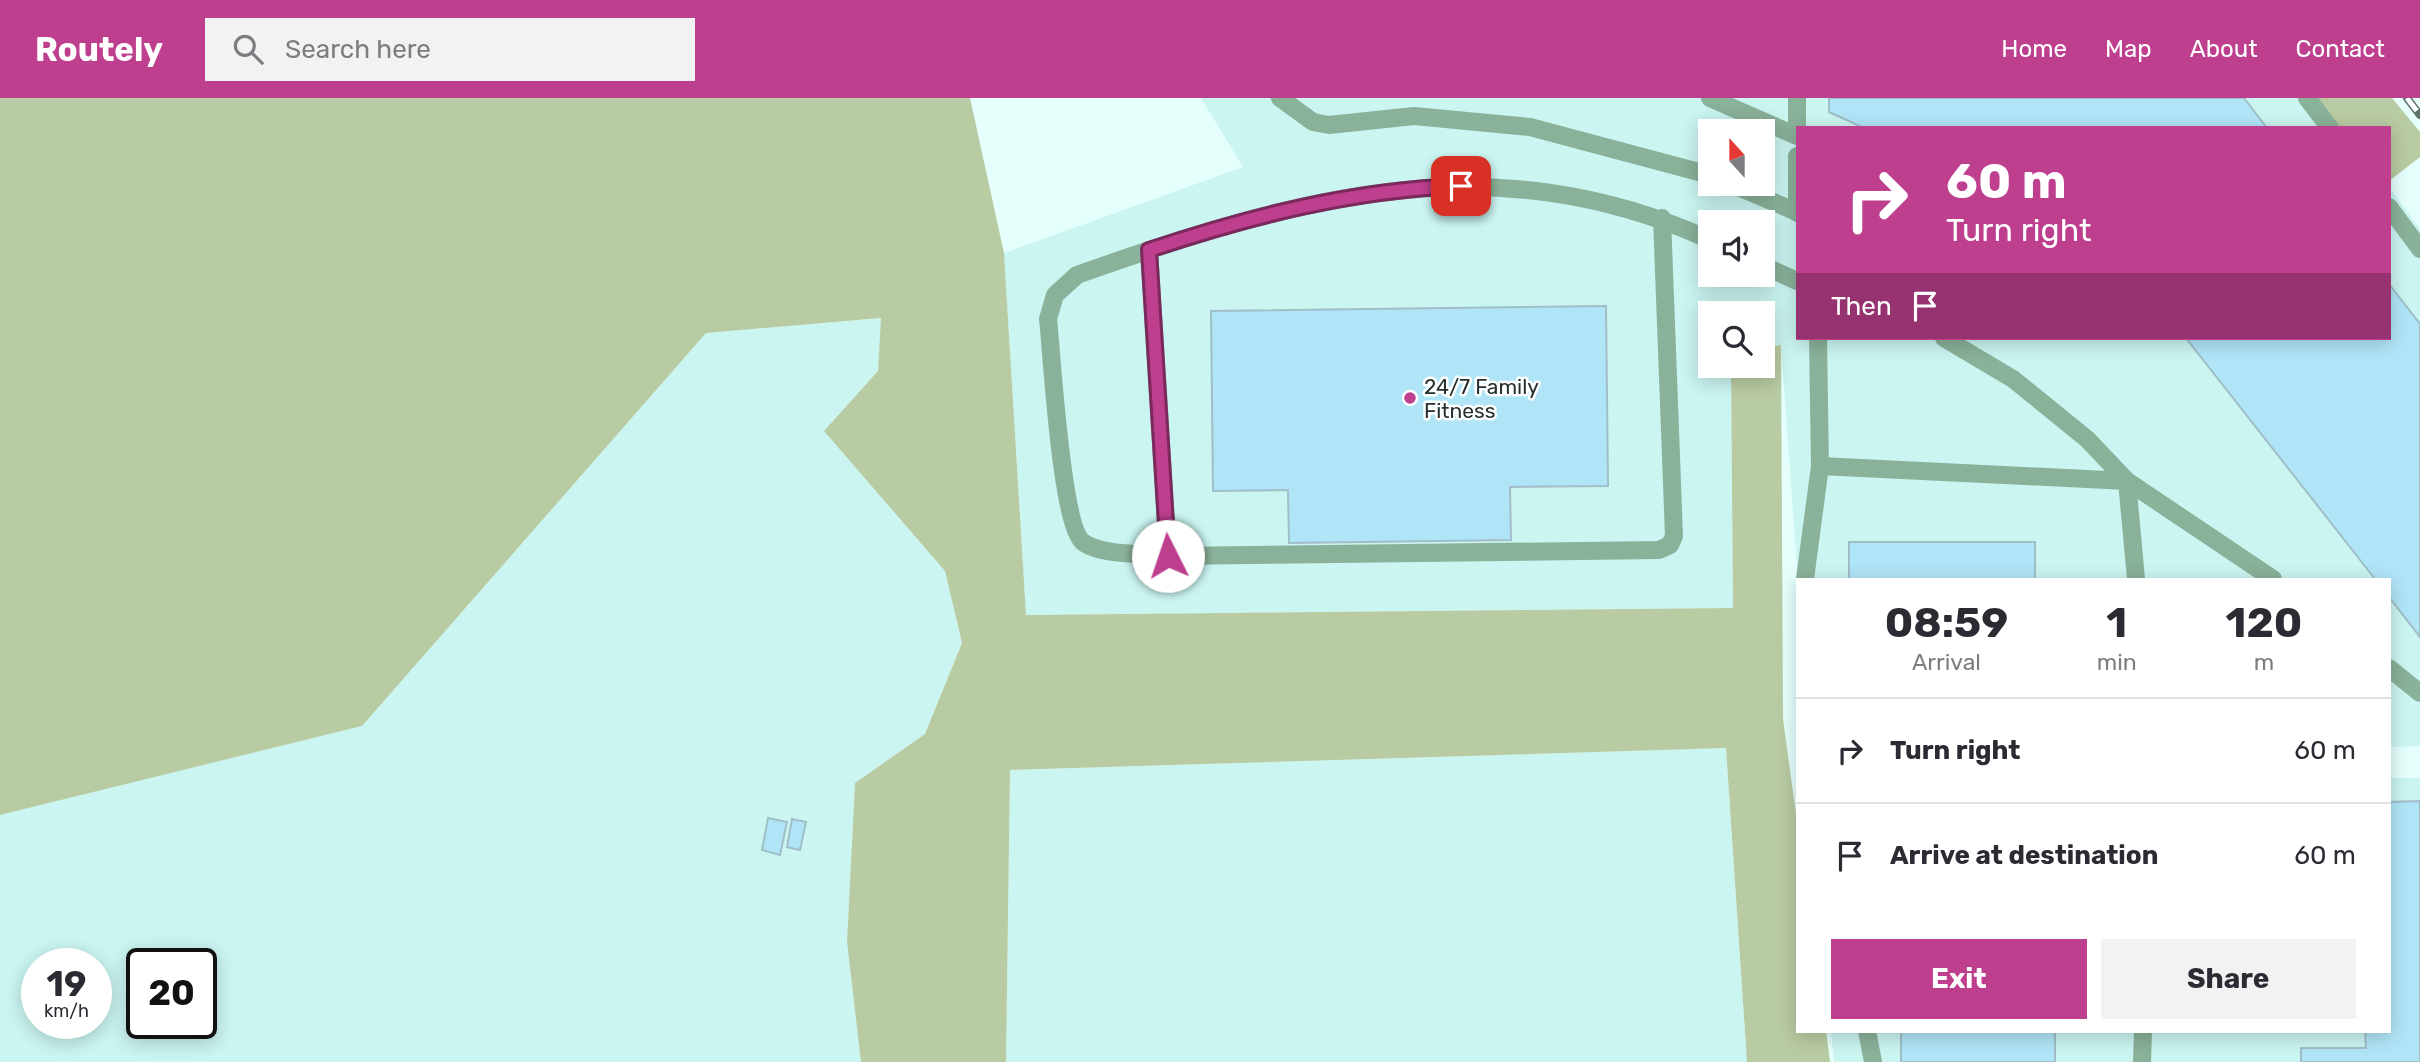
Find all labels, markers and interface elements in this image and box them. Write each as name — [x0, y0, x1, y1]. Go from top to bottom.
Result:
search box — [205, 18, 695, 81]
text: Routely — [35, 30, 163, 69]
icon: search — [229, 30, 267, 68]
text: Search here — [285, 34, 431, 65]
text: Home — [2001, 35, 2067, 63]
text: Map — [2105, 35, 2152, 63]
text: About — [2190, 35, 2258, 63]
text: Contact — [2296, 35, 2385, 63]
north arrow — [1698, 119, 1774, 196]
map controls — [1698, 119, 1775, 378]
text: 60 m — [1946, 152, 2067, 210]
icon: right — [1831, 154, 1922, 245]
pin — [1431, 156, 1491, 216]
icon: arrive — [1442, 167, 1480, 205]
button: sound — [1698, 210, 1775, 287]
text: Turn right — [1946, 211, 2091, 249]
icon: arrive — [1906, 287, 1944, 325]
text: Then — [1831, 291, 1892, 322]
button: search — [1698, 301, 1775, 378]
place label: 24/7 Family Fitness — [1424, 374, 1539, 423]
marker: 24/7 Family Fitness — [1402, 390, 1418, 406]
position arrow — [1131, 519, 1205, 593]
text: 08:59 — [1885, 598, 2008, 648]
text: 1 — [2106, 598, 2127, 648]
text: 120 — [2226, 598, 2302, 648]
text: Arrival — [1912, 648, 1981, 676]
text: min — [2097, 648, 2137, 676]
text: m — [2254, 648, 2274, 676]
icon: right — [1831, 732, 1869, 770]
text: Turn right — [1890, 735, 2020, 766]
text: 60 m — [2294, 735, 2356, 766]
icon: arrive — [1831, 837, 1869, 875]
text: Arrive at destination — [1890, 840, 2158, 871]
text: 60 m — [2294, 840, 2356, 871]
button: Exit — [1831, 939, 2087, 1019]
button: Share — [2101, 939, 2356, 1019]
speed limit sign: 20 — [126, 948, 217, 1039]
text: 19 — [47, 963, 86, 1005]
text: km/h — [44, 1000, 89, 1022]

